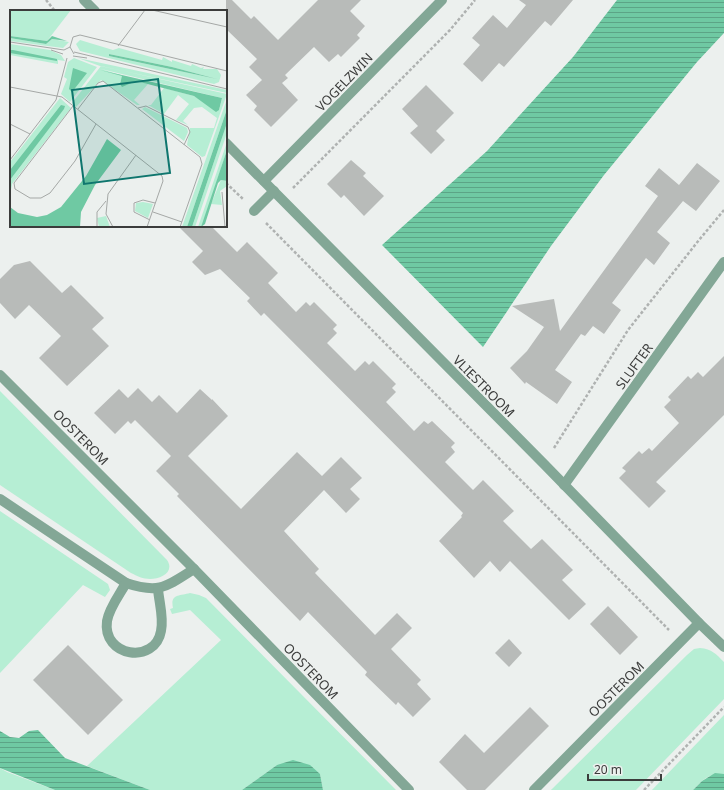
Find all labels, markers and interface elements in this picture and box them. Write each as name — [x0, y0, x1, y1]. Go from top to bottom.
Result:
inset map — [10, 10, 227, 227]
street label: VOGELZWIN — [311, 49, 377, 115]
street label: SLUFTER — [611, 339, 657, 393]
street label: VLIESTROOM — [449, 351, 519, 421]
street label: OOSTEROM — [49, 405, 113, 469]
street label: OOSTEROM — [280, 639, 342, 703]
street label: OOSTEROM — [584, 657, 648, 721]
scale bar — [588, 756, 661, 782]
text: 20 m — [594, 761, 622, 778]

